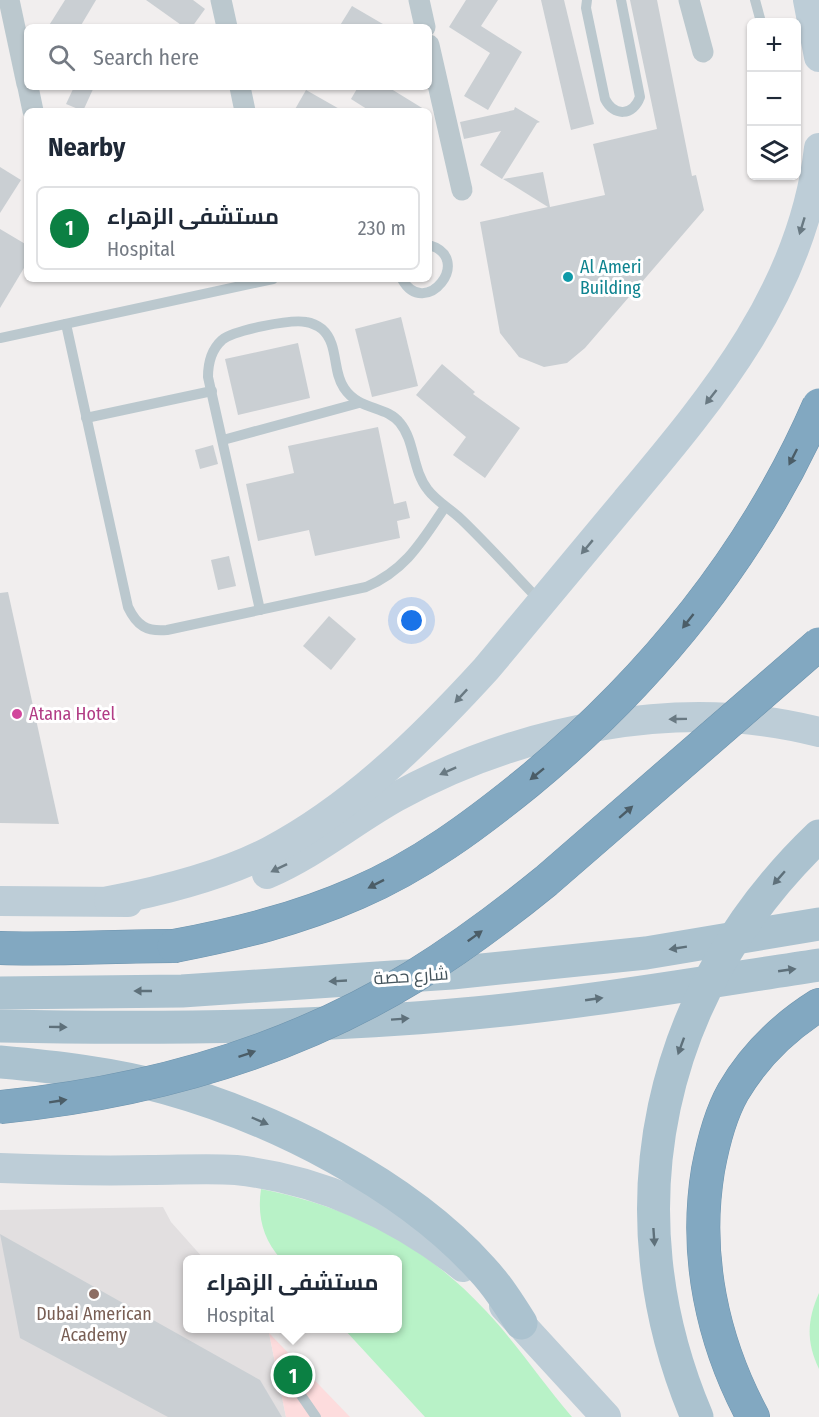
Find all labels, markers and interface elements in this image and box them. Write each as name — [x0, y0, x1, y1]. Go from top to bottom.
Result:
map controls — [747, 18, 801, 180]
button: + — [747, 18, 801, 72]
search box — [24, 24, 432, 90]
icon: search — [45, 41, 78, 74]
text: Search here — [93, 44, 199, 71]
button: − — [747, 72, 801, 126]
button: layers — [747, 126, 801, 180]
text: Nearby — [48, 132, 125, 163]
text: مستشفى الزهراء — [107, 203, 279, 230]
text: 1 — [65, 216, 74, 240]
text: 230 m — [358, 216, 406, 240]
one-way arrow — [796, 217, 806, 235]
text: Hospital — [107, 237, 175, 261]
place label: Al Ameri Building — [580, 256, 641, 299]
marker: Al Ameri Building — [561, 270, 575, 284]
one-way arrow — [704, 389, 717, 405]
one-way arrow — [789, 449, 798, 466]
one-way arrow — [581, 540, 594, 555]
your location — [397, 606, 426, 635]
one-way arrow — [682, 613, 695, 629]
one-way arrow — [455, 688, 468, 703]
place label: Atana Hotel — [29, 703, 115, 725]
marker: Atana Hotel — [10, 707, 24, 721]
one-way arrow — [668, 714, 687, 723]
one-way arrow — [439, 766, 457, 776]
one-way arrow — [529, 768, 545, 781]
one-way arrow — [618, 806, 633, 819]
one-way arrow — [271, 863, 288, 872]
one-way arrow — [773, 870, 786, 885]
one-way arrow — [367, 878, 385, 888]
one-way arrow — [467, 930, 483, 942]
one-way arrow — [669, 944, 688, 953]
street label: شارع حصة — [373, 962, 449, 991]
one-way arrow — [778, 966, 797, 975]
one-way arrow — [329, 976, 348, 985]
one-way arrow — [134, 986, 153, 996]
one-way arrow — [585, 994, 604, 1003]
one-way arrow — [391, 1014, 410, 1023]
one-way arrow — [49, 1022, 68, 1032]
one-way arrow — [676, 1037, 686, 1055]
one-way arrow — [238, 1049, 256, 1059]
one-way arrow — [49, 1096, 68, 1105]
one-way arrow — [252, 1117, 269, 1126]
one-way arrow — [649, 1228, 659, 1247]
popup — [183, 1255, 402, 1333]
text: مستشفى الزهراء — [206, 1269, 379, 1296]
marker: Dubai American Academy — [87, 1287, 101, 1301]
place label: Dubai American Academy — [36, 1303, 152, 1346]
text: Hospital — [206, 1303, 275, 1327]
pin: 1 — [274, 1352, 312, 1398]

